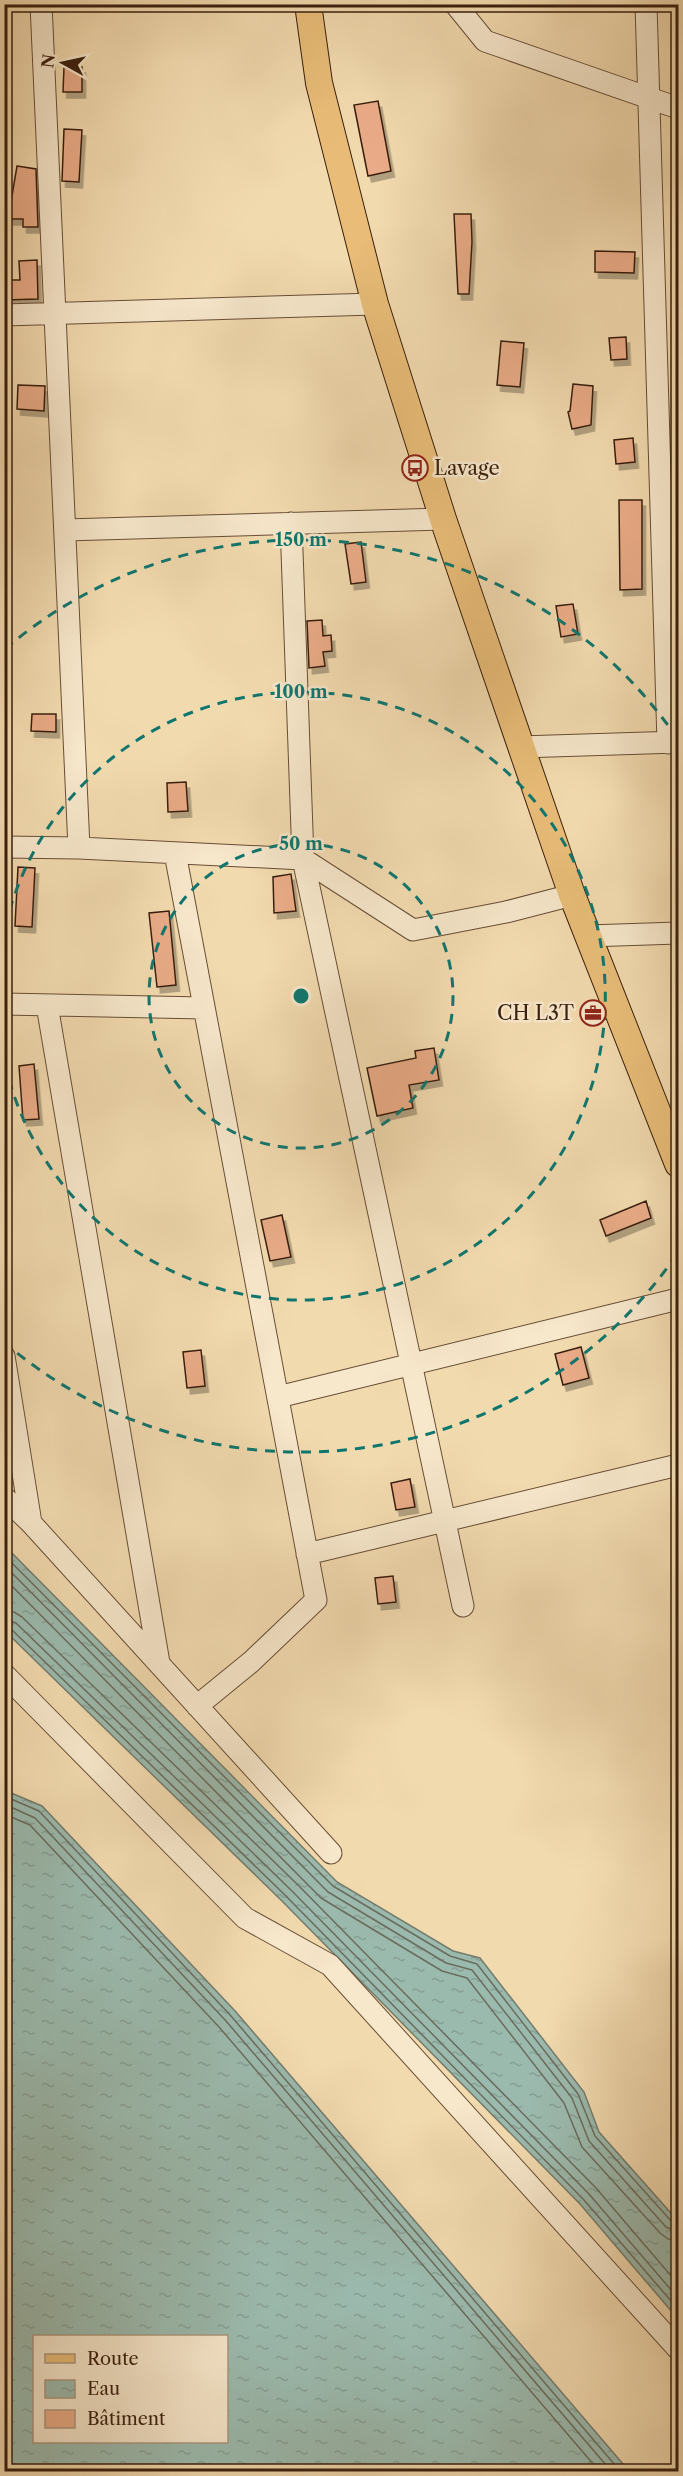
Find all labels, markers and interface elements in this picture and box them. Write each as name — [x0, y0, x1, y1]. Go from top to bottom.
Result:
north arrow — [33, 33, 93, 93]
text: N — [37, 53, 59, 69]
bus stop icon: Lavage — [400, 453, 430, 483]
place label: Lavage — [434, 456, 500, 480]
text: 150 m — [275, 529, 327, 551]
text: 100 m — [274, 681, 328, 703]
text: 50 m — [279, 833, 323, 855]
centre of rings — [291, 986, 311, 1006]
office icon: CH L3T — [578, 998, 608, 1028]
place label: CH L3T — [497, 1001, 574, 1025]
legend — [33, 2335, 228, 2443]
text: Route — [87, 2348, 139, 2370]
text: Eau — [87, 2378, 120, 2400]
text: Bâtiment — [87, 2408, 166, 2430]

